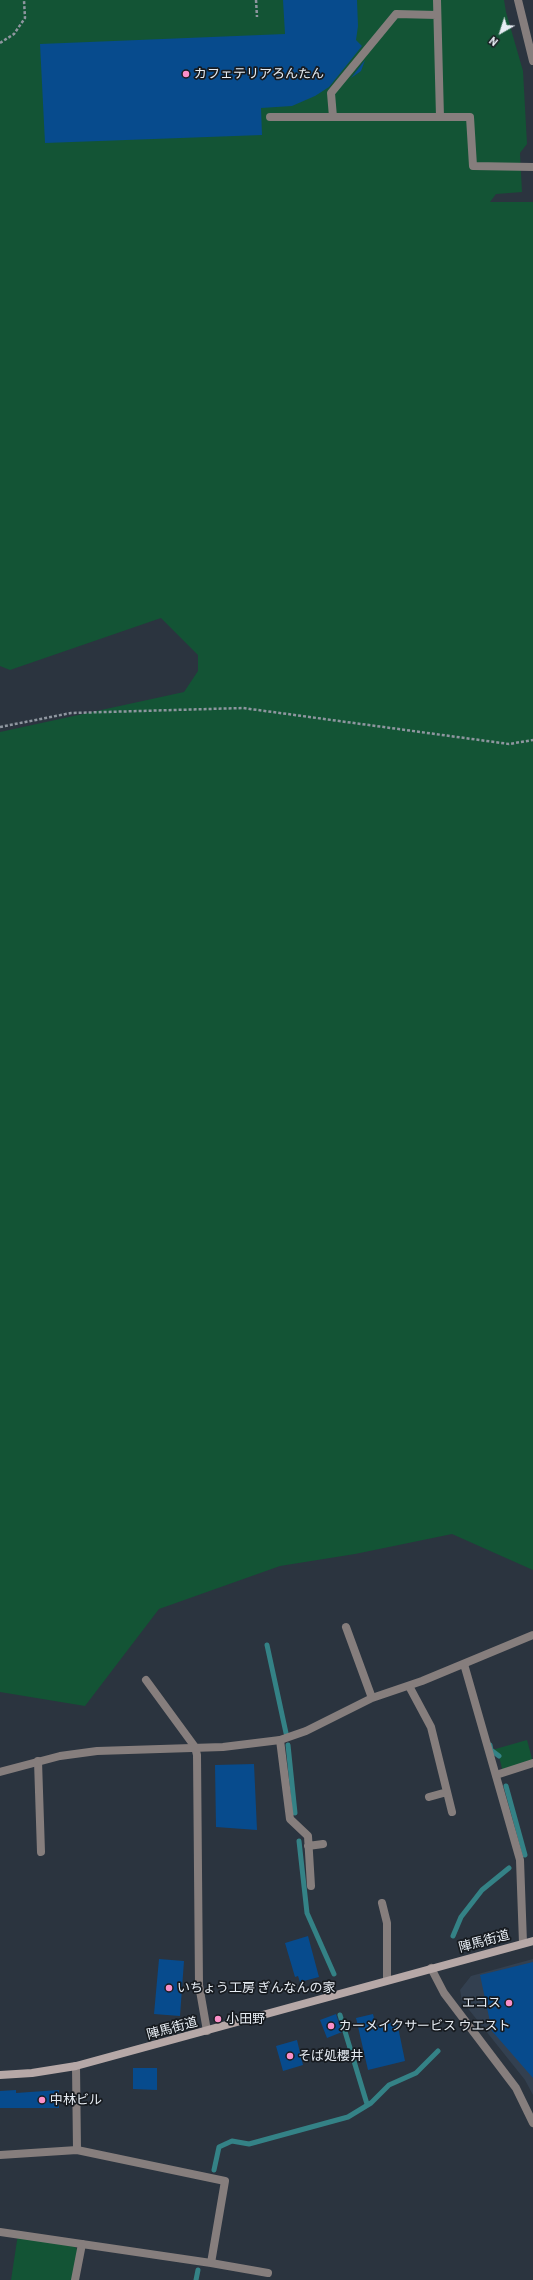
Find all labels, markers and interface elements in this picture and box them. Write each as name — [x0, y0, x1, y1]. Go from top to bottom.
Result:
north arrow — [481, 12, 521, 52]
text: N — [486, 34, 500, 49]
place label: カフェテリアろんたん — [194, 66, 324, 82]
marker: カフェテリアろんたん — [181, 69, 191, 79]
street label: 陣馬街道 — [457, 1927, 511, 1955]
place label: いちょう工房 ぎんなんの家 — [177, 1980, 336, 1996]
marker: いちょう工房 ぎんなんの家 — [164, 1983, 174, 1993]
place label: エコス — [462, 1995, 501, 2011]
marker: エコス — [504, 1998, 514, 2008]
place label: 小田野 — [226, 2011, 265, 2027]
street label: 陣馬街道 — [145, 2014, 199, 2042]
marker: 小田野 — [213, 2014, 223, 2024]
place label: カーメイクサービス ウエスト — [339, 2018, 511, 2034]
marker: カーメイクサービス ウエスト — [326, 2021, 336, 2031]
place label: そば処櫻井 — [298, 2048, 363, 2064]
marker: そば処櫻井 — [285, 2051, 295, 2061]
place label: 中林ビル — [50, 2092, 102, 2108]
marker: 中林ビル — [37, 2095, 47, 2105]

